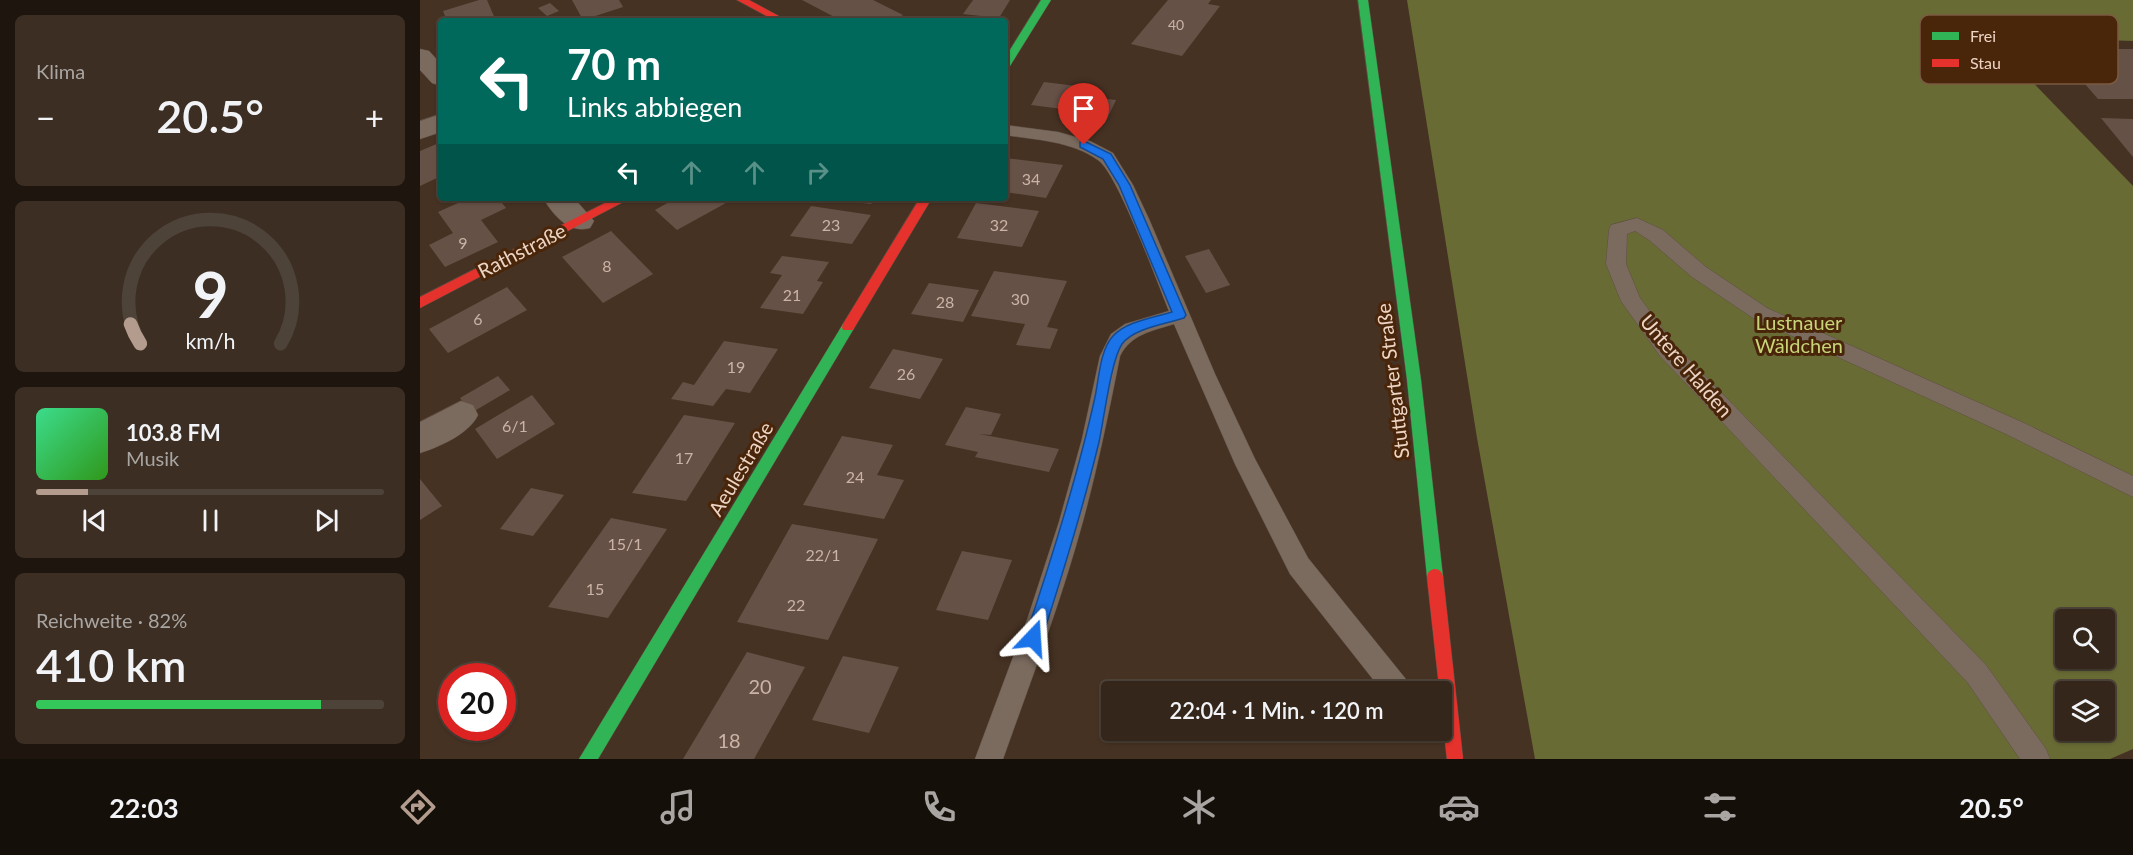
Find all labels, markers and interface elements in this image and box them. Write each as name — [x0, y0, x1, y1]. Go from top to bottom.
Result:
legend — [1920, 15, 2118, 84]
house number: 40 — [1168, 16, 1184, 33]
text: Frei — [1970, 26, 1996, 45]
text: 70 m — [567, 39, 661, 89]
icon: left — [468, 42, 546, 120]
text: Stau — [1970, 53, 2001, 72]
text: Klima — [36, 59, 85, 83]
pin — [1058, 83, 1109, 145]
text: 20.5° — [156, 89, 264, 143]
text: Links abbiegen — [567, 90, 742, 123]
icon: arrive — [1067, 92, 1100, 125]
text: − — [36, 97, 55, 137]
text: + — [365, 97, 384, 137]
icon: left — [612, 156, 645, 189]
icon: ahead — [675, 156, 708, 189]
icon: ahead — [738, 156, 771, 189]
icon: right — [801, 156, 834, 189]
house number: 34 — [1022, 169, 1040, 188]
house number: 23 — [822, 215, 840, 234]
house number: 32 — [990, 215, 1008, 234]
street label: Rathstraße — [474, 218, 570, 282]
house number: 9 — [458, 233, 468, 252]
text: 9 — [192, 256, 228, 331]
house number: 8 — [602, 256, 612, 275]
house number: 21 — [783, 285, 801, 304]
house number: 30 — [1011, 289, 1029, 308]
house number: 28 — [936, 292, 954, 311]
street label: Stuttgarter Straße — [1371, 302, 1413, 460]
house number: 6 — [473, 309, 483, 328]
street label: Untere Halden — [1636, 309, 1738, 422]
park label: Lustnauer Wäldchen — [1755, 310, 1843, 357]
text: km/h — [185, 328, 235, 354]
house number: 19 — [727, 357, 745, 376]
house number: 26 — [897, 364, 915, 383]
house number: 6/1 — [502, 416, 528, 435]
street label: Aeulestraße — [703, 417, 778, 520]
text: 103.8 FM — [126, 419, 221, 446]
text: Musik — [126, 446, 179, 470]
house number: 17 — [675, 448, 693, 467]
house number: 24 — [846, 467, 864, 486]
icon: previous — [78, 504, 111, 537]
icon: pause — [194, 504, 227, 537]
icon: next — [310, 504, 343, 537]
house number: 15/1 — [607, 534, 643, 553]
house number: 22/1 — [805, 545, 841, 564]
house number: 15 — [586, 579, 604, 598]
house number: 22 — [787, 595, 805, 614]
position arrow — [1001, 606, 1065, 670]
text: Reichweite · 82% — [36, 608, 187, 632]
map controls — [2055, 609, 2115, 741]
button: search — [2055, 609, 2115, 669]
text: 410 km — [36, 638, 186, 692]
speed limit sign: 20 — [438, 663, 516, 741]
house number: 20 — [748, 674, 772, 698]
button: layers — [2055, 681, 2115, 741]
text: 22:04 · 1 Min. · 120 m — [1169, 697, 1384, 724]
house number: 18 — [717, 728, 741, 752]
icon: directions — [397, 786, 439, 828]
icon: music — [657, 786, 699, 828]
icon: phone — [918, 786, 960, 828]
icon: climate — [1178, 786, 1220, 828]
icon: car — [1438, 786, 1480, 828]
icon: filters — [1699, 786, 1741, 828]
text: 22:03 — [109, 791, 179, 824]
text: 20.5° — [1959, 791, 2024, 824]

